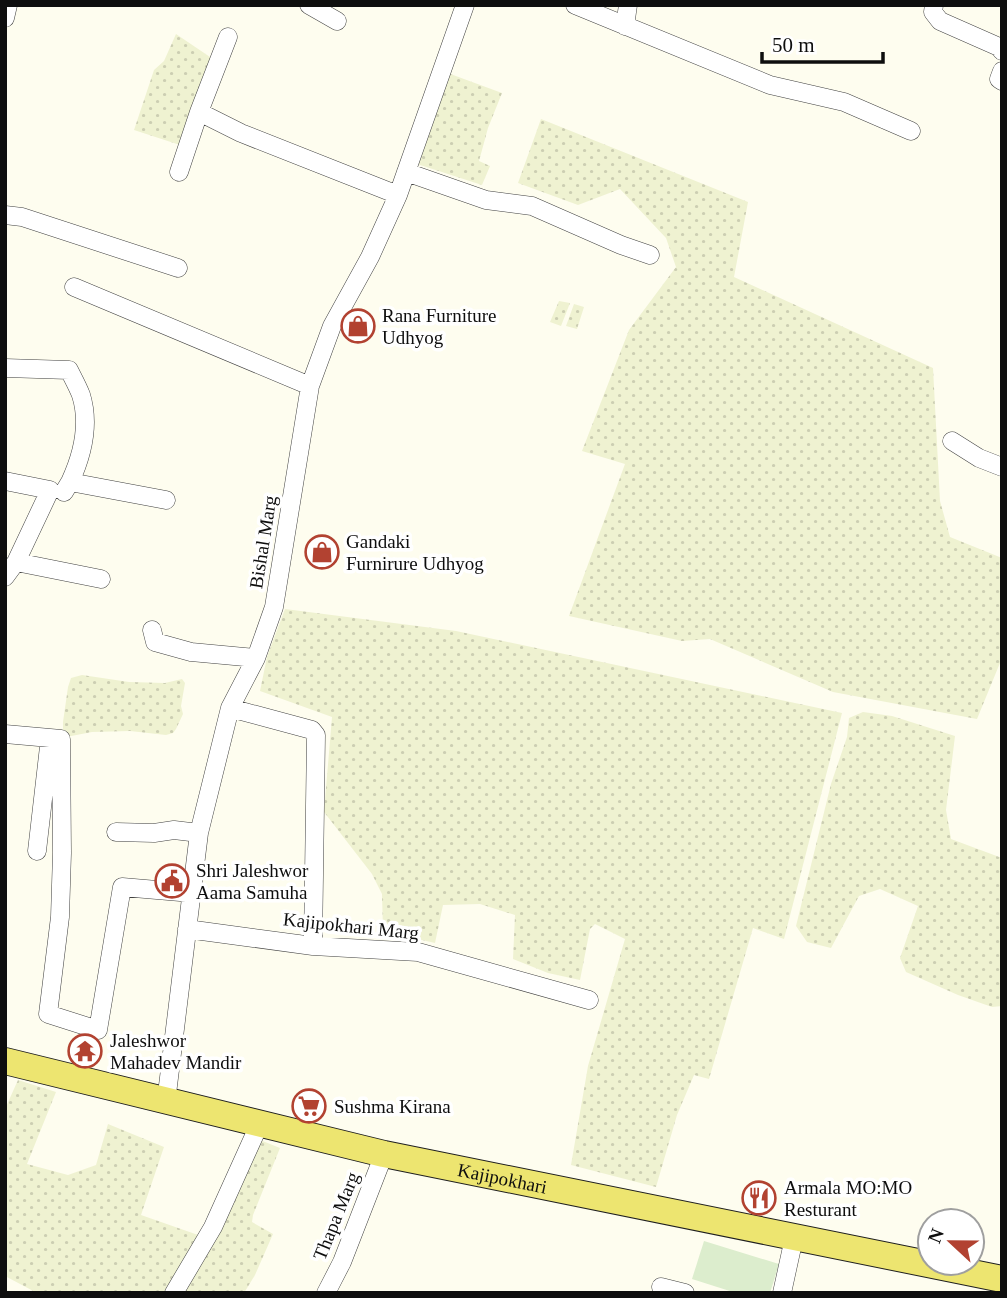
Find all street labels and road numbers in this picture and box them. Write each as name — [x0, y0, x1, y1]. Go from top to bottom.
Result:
street label: Bishal Marg — [245, 493, 281, 590]
street label: Kajipokhari Marg — [282, 908, 420, 944]
street label: Kajipokhari — [456, 1159, 549, 1197]
street label: Thapa Marg — [309, 1168, 363, 1263]

